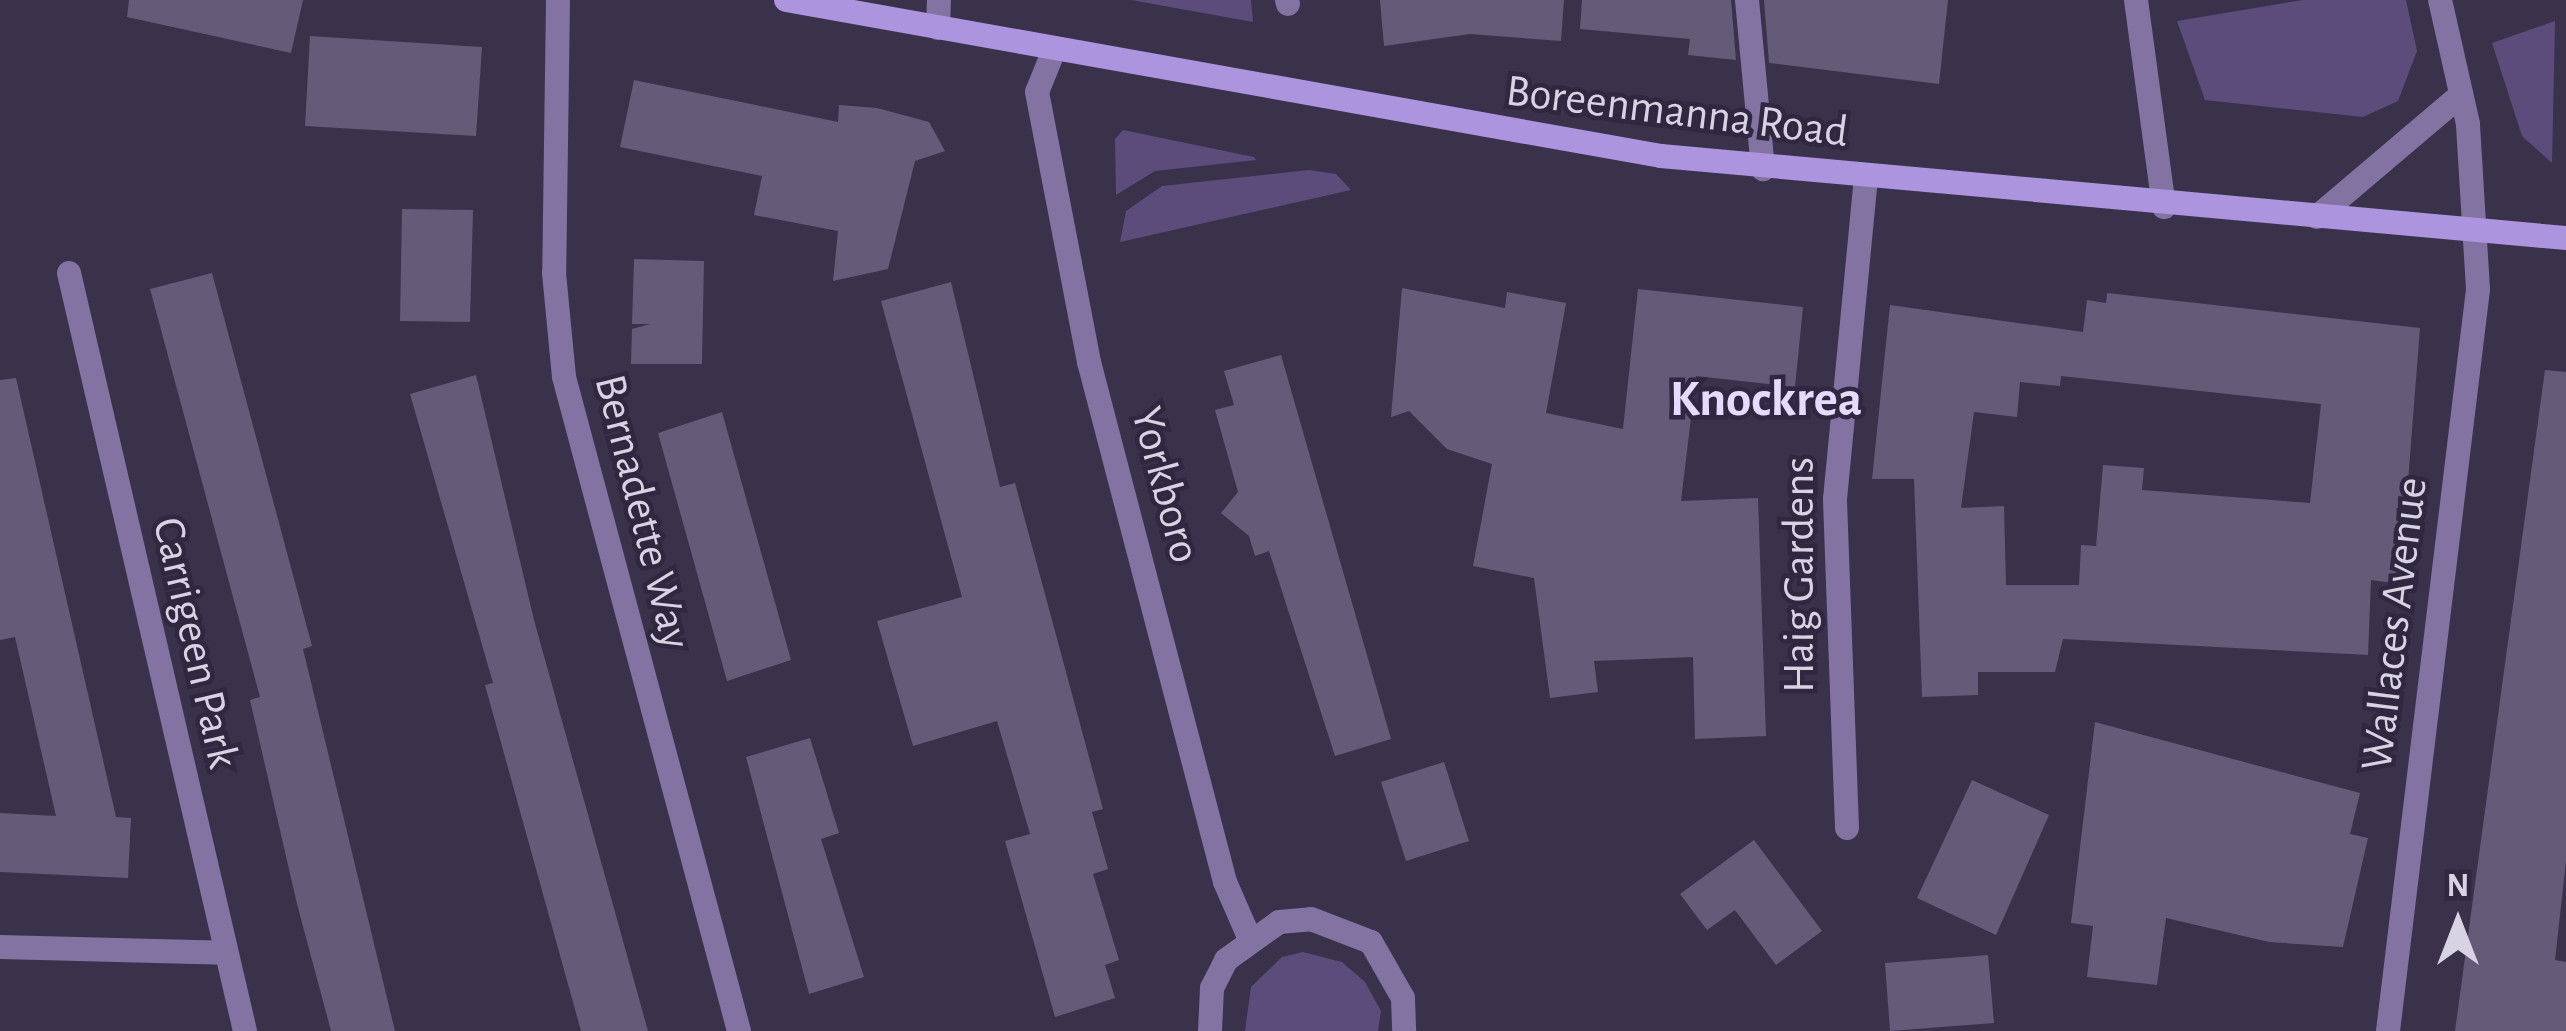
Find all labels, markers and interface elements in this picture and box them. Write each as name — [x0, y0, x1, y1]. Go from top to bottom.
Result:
street label: Boreenmanna Road — [1503, 64, 1851, 160]
street label: Bernadette Way — [582, 369, 702, 655]
district label: Knockrea — [1670, 369, 1862, 431]
street label: Yorkboro — [1118, 401, 1212, 569]
street label: Haig Gardens — [1773, 457, 1827, 693]
street label: Wallaces Avenue — [2350, 474, 2440, 774]
street label: Carrigeen Park — [140, 512, 250, 774]
north arrow — [2398, 863, 2518, 983]
text: N — [2447, 870, 2469, 903]

